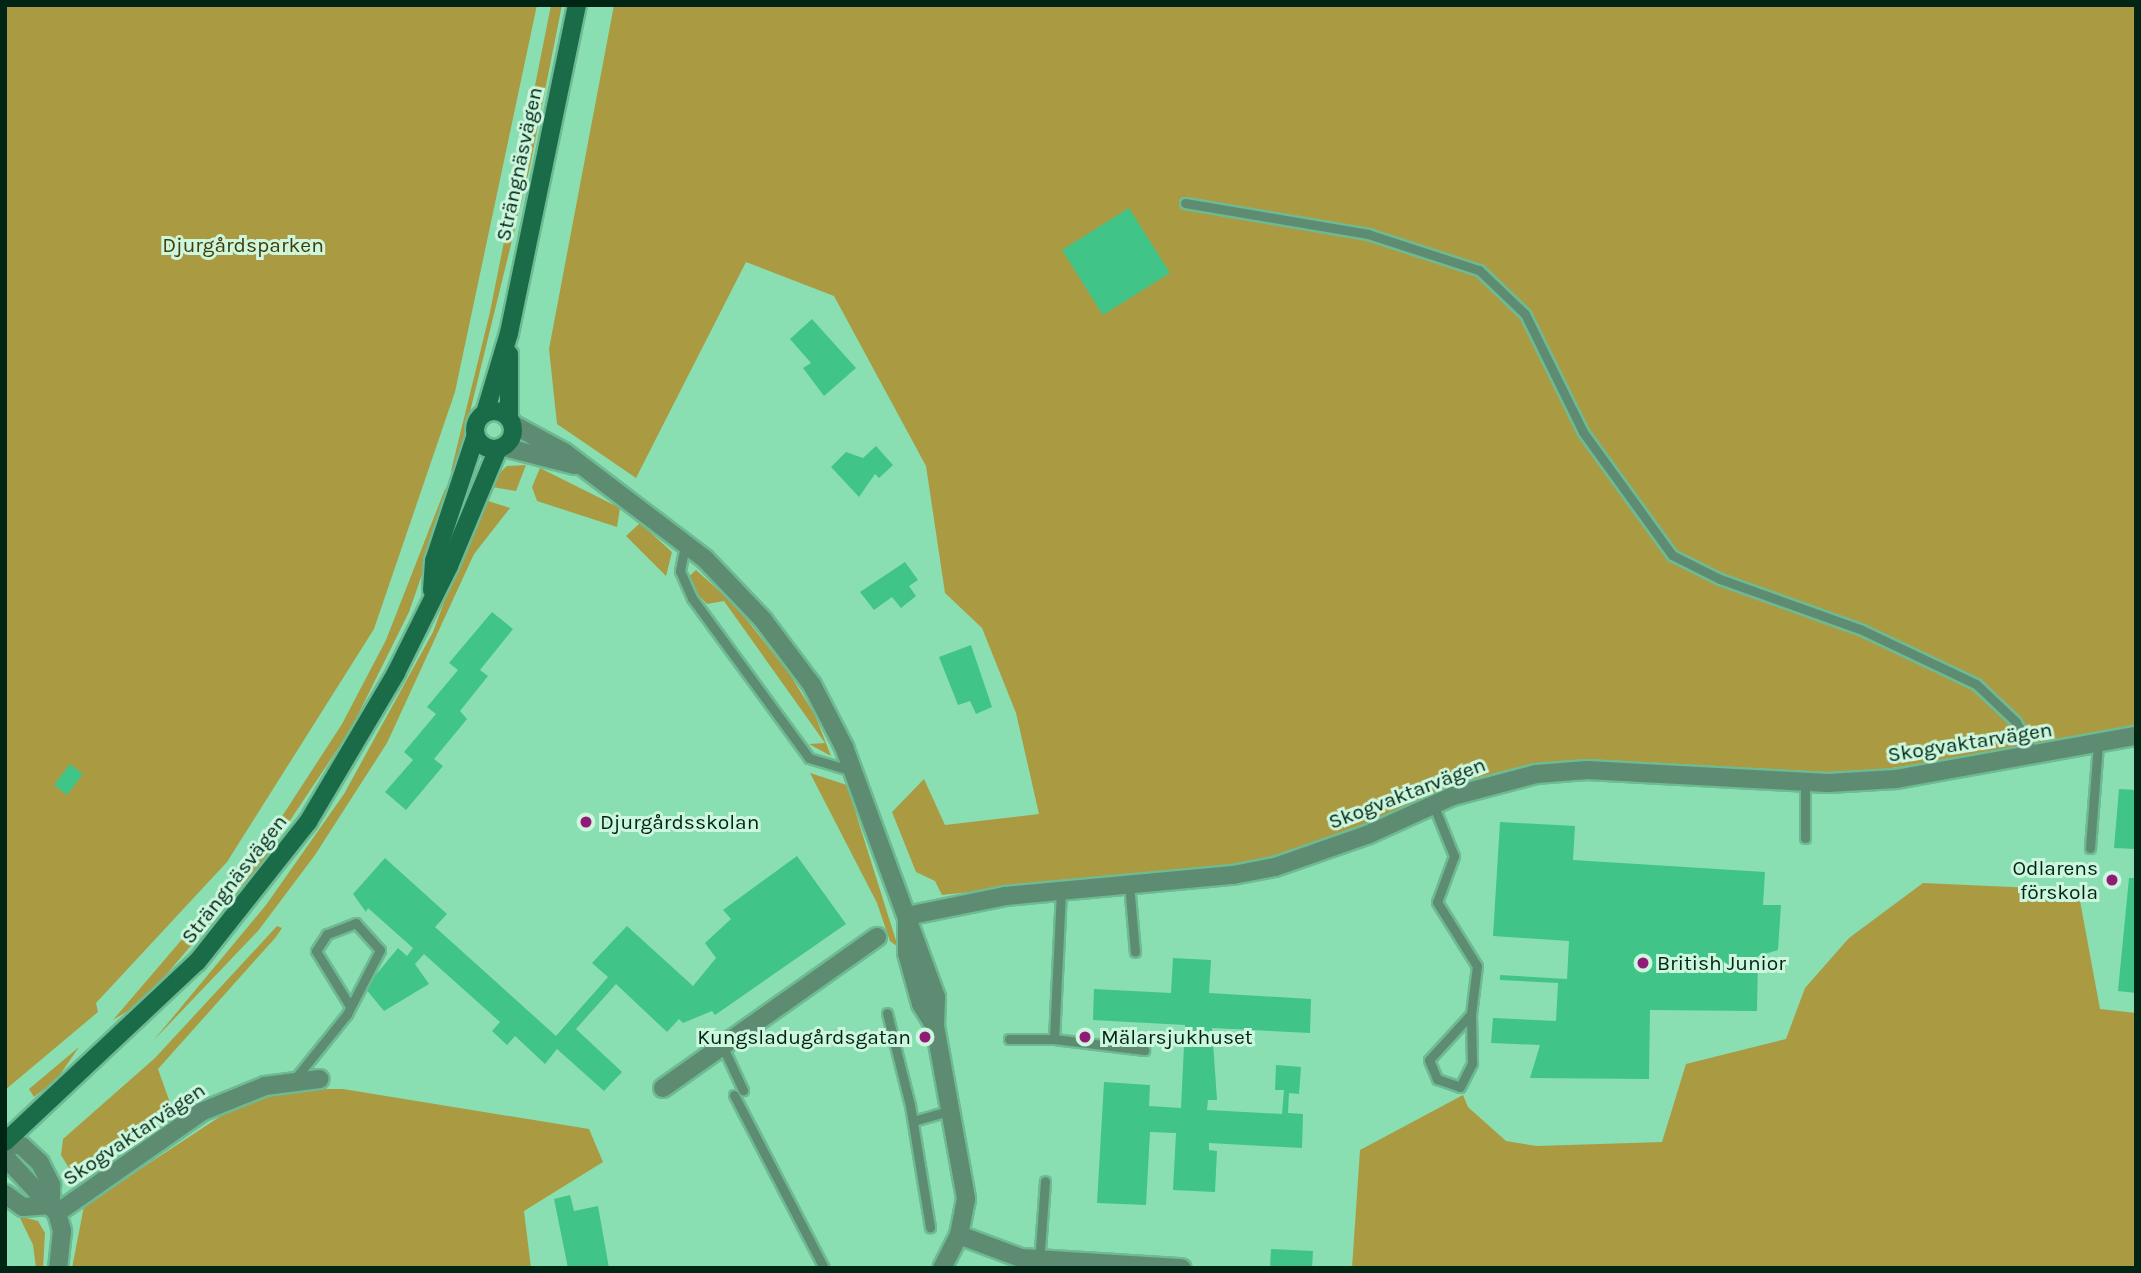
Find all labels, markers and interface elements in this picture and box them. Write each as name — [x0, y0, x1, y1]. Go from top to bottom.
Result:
street label: Strängnäsvägen — [490, 85, 548, 243]
park label: Djurgårdsparken — [162, 232, 324, 258]
street label: Skogvaktarvägen — [1886, 717, 2054, 767]
street label: Skogvaktarvägen — [1325, 751, 1489, 835]
street label: Strängnäsvägen — [176, 809, 292, 949]
place label: Djurgårdsskolan — [600, 809, 759, 835]
marker: Djurgårdsskolan — [578, 814, 594, 830]
place label: Odlarens förskola — [2012, 855, 2098, 905]
marker: Odlarens förskola — [2104, 872, 2120, 888]
place label: British Junior — [1657, 950, 1786, 976]
marker: British Junior — [1635, 955, 1651, 971]
place label: Kungsladugårdsgatan — [697, 1024, 911, 1050]
place label: Mälarsjukhuset — [1101, 1024, 1253, 1050]
marker: Mälarsjukhuset — [1075, 1027, 1095, 1047]
marker: Kungsladugårdsgatan — [917, 1029, 933, 1045]
street label: Skogvaktarvägen — [58, 1077, 210, 1191]

